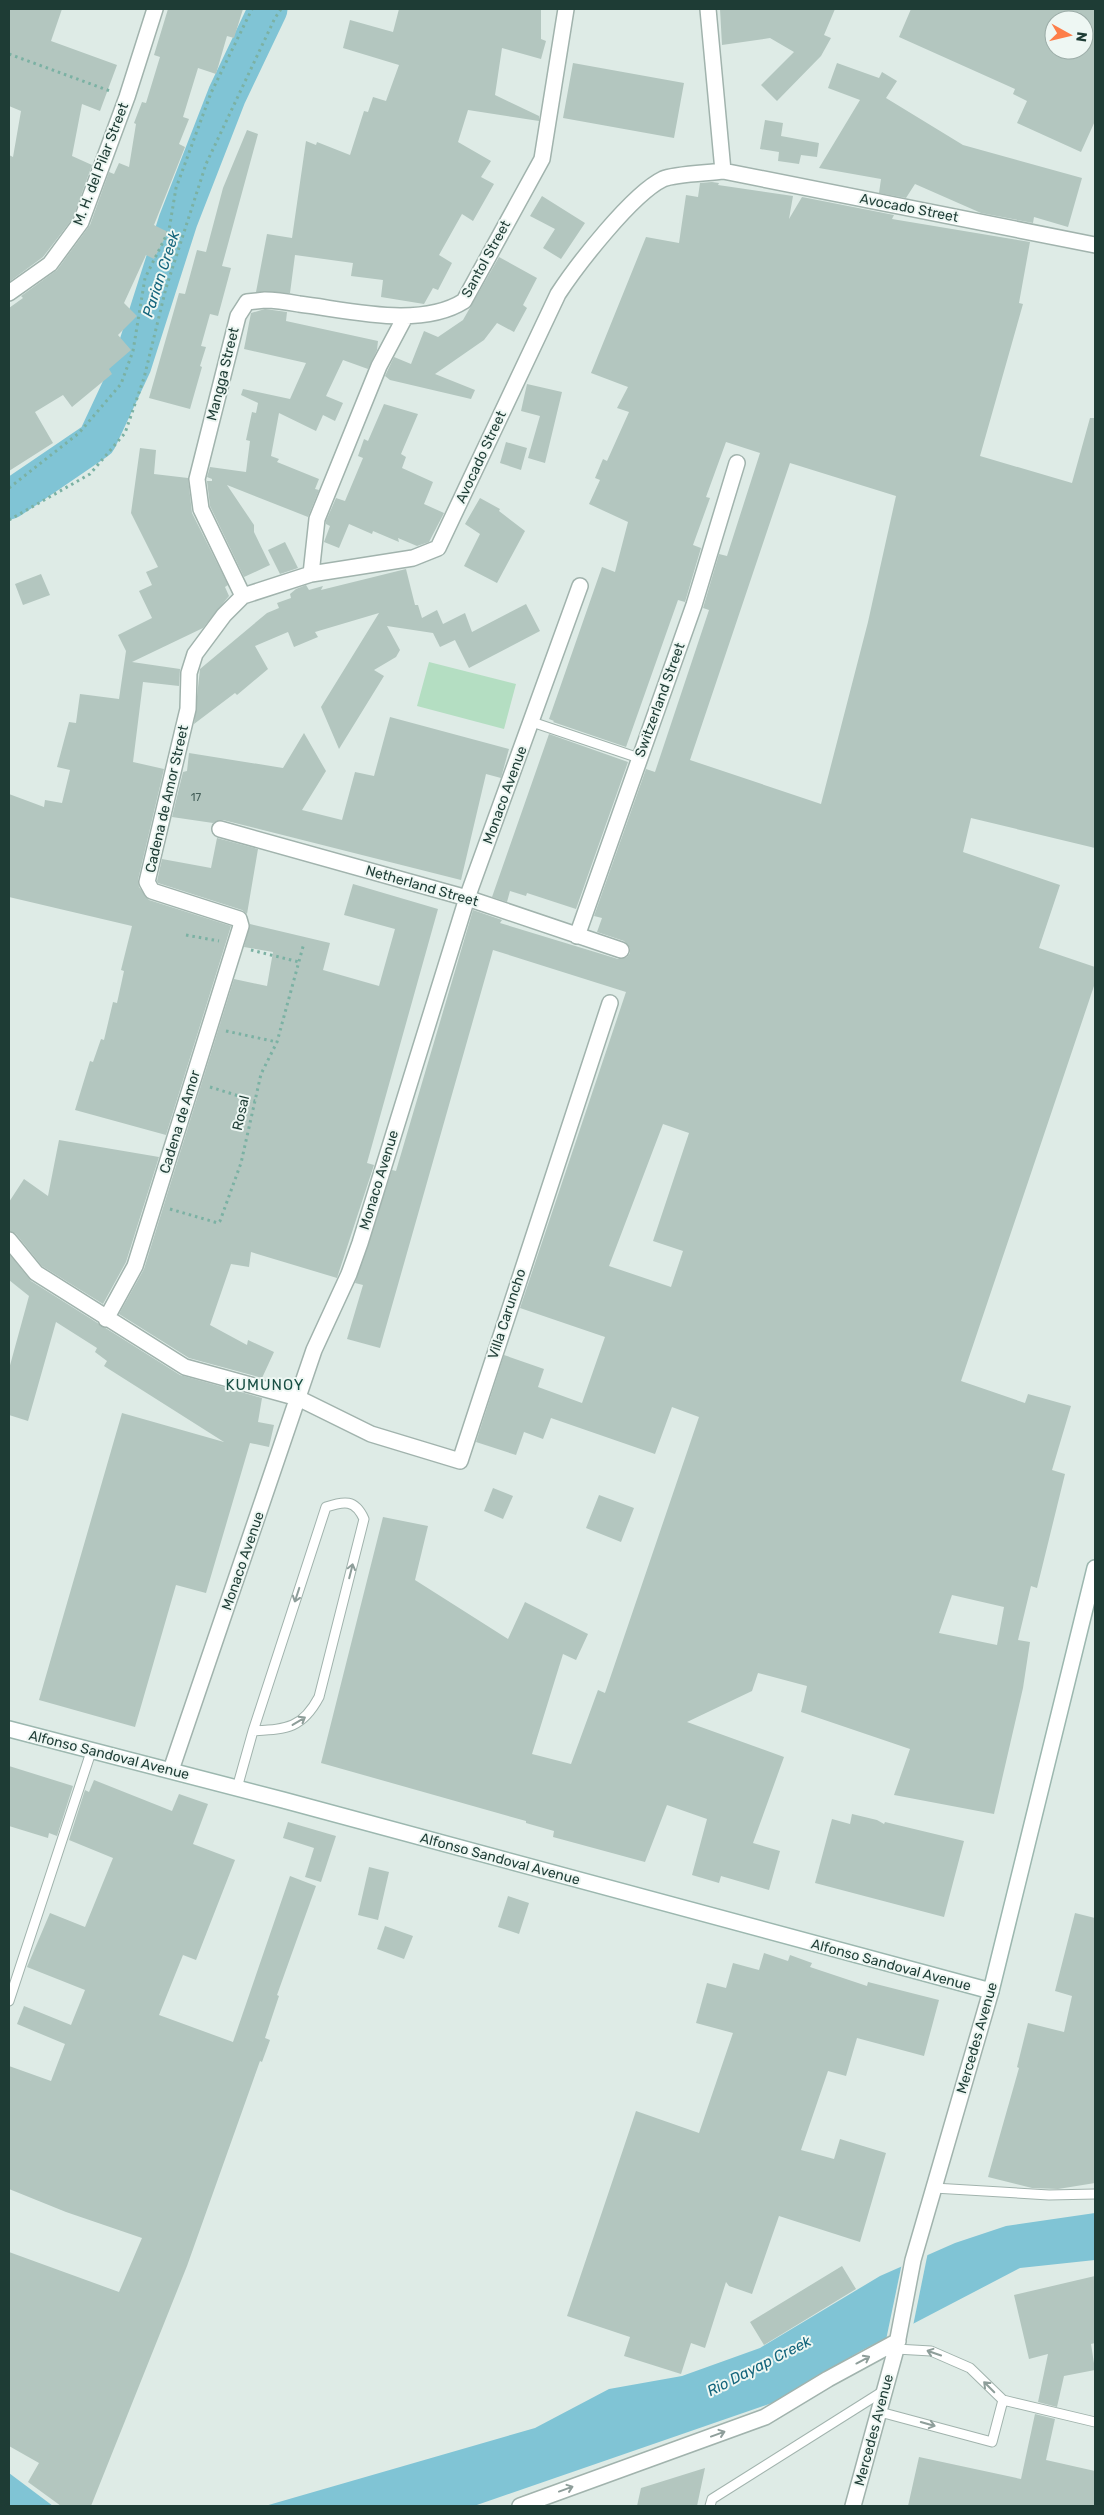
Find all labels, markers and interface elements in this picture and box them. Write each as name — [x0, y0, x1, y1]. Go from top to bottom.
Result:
north arrow — [1044, 10, 1094, 60]
text: N — [1072, 31, 1090, 43]
street label: M. H. del Pilar Street — [70, 100, 132, 228]
street label: Avocado Street — [858, 190, 960, 226]
street label: Santol Street — [458, 217, 514, 301]
water label: Parian Creek — [139, 228, 183, 319]
street label: Mangga Street — [203, 325, 243, 422]
street label: Avocado Street — [452, 408, 510, 506]
street label: Switzerland Street — [631, 640, 689, 760]
street label: Cadena de Amor Street — [142, 723, 192, 874]
street label: Monaco Avenue — [479, 743, 531, 846]
house number: 17 — [191, 791, 202, 804]
street label: Netherland Street — [364, 862, 481, 910]
street label: Cadena de Amor — [156, 1068, 204, 1176]
street label: Rosal — [229, 1094, 253, 1132]
street label: Monaco Avenue — [356, 1128, 402, 1232]
street label: Villa Caruncho — [484, 1267, 530, 1361]
district label: KUMUNOY — [226, 1376, 304, 1394]
street label: Monaco Avenue — [218, 1509, 268, 1613]
one-way arrow — [347, 1563, 356, 1579]
one-way arrow — [292, 1586, 301, 1602]
one-way arrow — [292, 1716, 306, 1726]
street label: Alfonso Sandoval Avenue — [27, 1727, 191, 1783]
street label: Alfonso Sandoval Avenue — [418, 1829, 582, 1889]
street label: Alfonso Sandoval Avenue — [809, 1935, 973, 1995]
street label: Mercedes Avenue — [953, 1980, 1001, 2096]
water label: Rio Dayap Creek — [704, 2332, 814, 2400]
one-way arrow — [927, 2348, 943, 2357]
one-way arrow — [855, 2355, 870, 2365]
street label: Mercedes Avenue — [851, 2372, 897, 2488]
one-way arrow — [983, 2380, 995, 2393]
one-way arrow — [919, 2419, 935, 2429]
one-way arrow — [710, 2429, 726, 2438]
one-way arrow — [558, 2484, 573, 2493]

